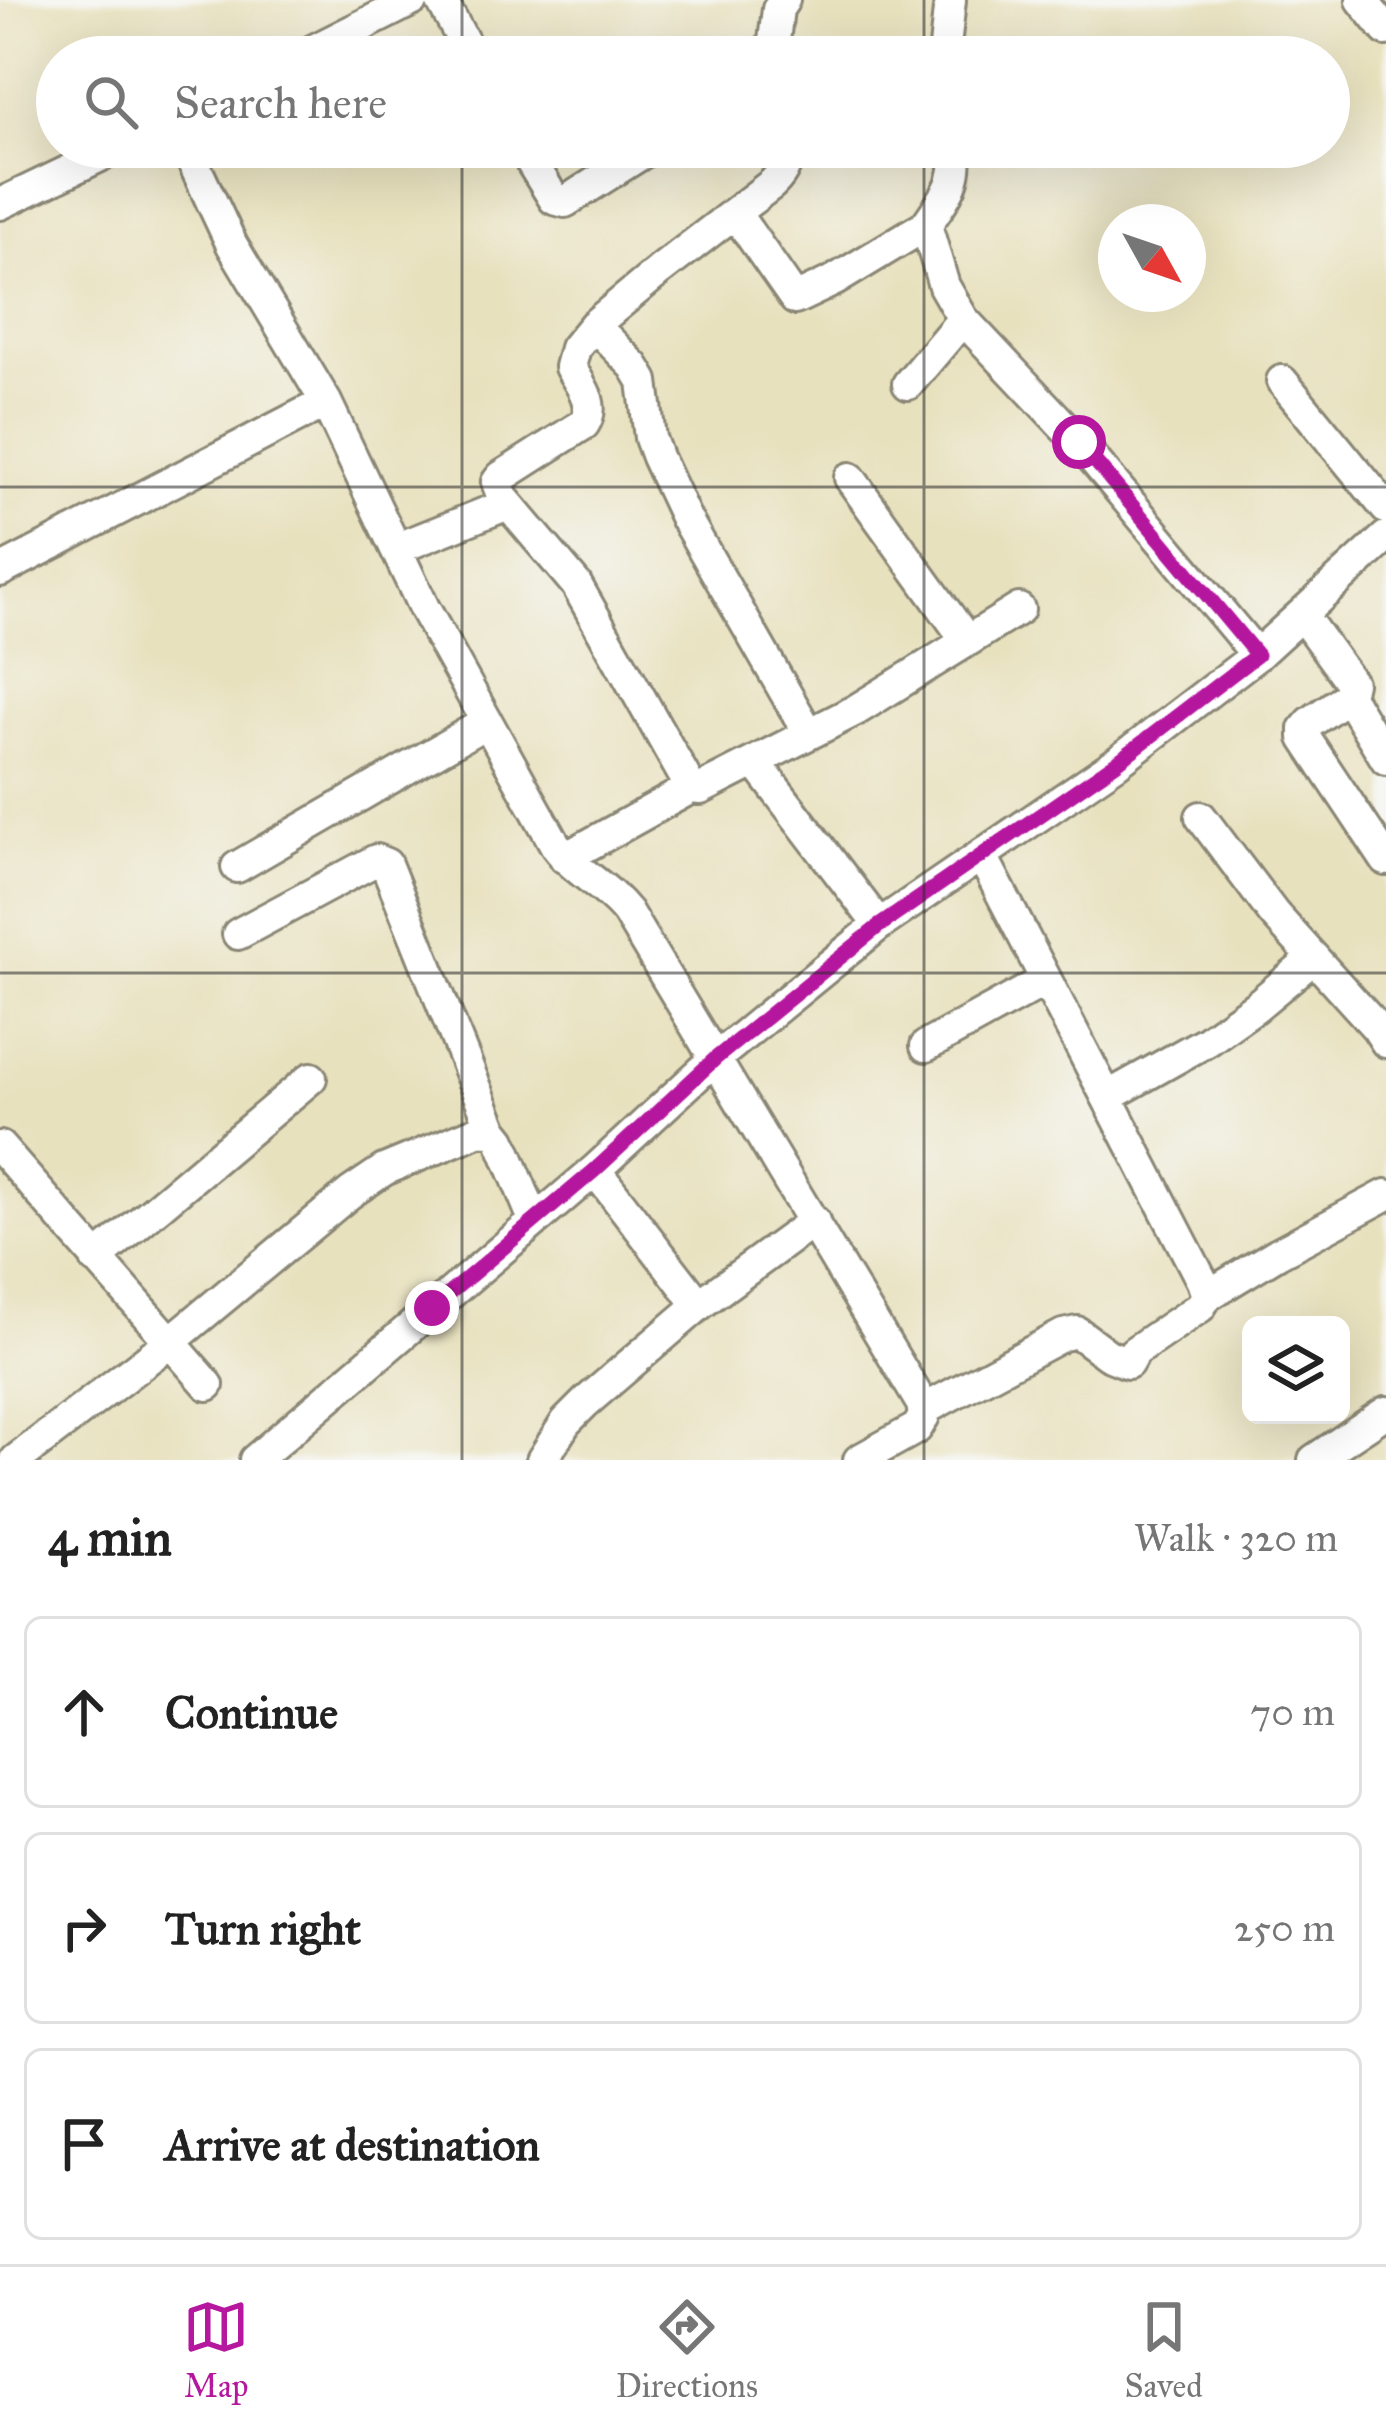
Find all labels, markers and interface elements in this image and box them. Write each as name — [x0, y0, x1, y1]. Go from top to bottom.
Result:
search box — [36, 36, 1350, 168]
icon: search — [78, 69, 144, 135]
text: Search here — [174, 75, 387, 130]
north arrow — [1098, 204, 1206, 312]
route start — [1052, 415, 1106, 469]
route end — [405, 1281, 459, 1335]
map controls — [1242, 1316, 1350, 1424]
button: layers — [1242, 1316, 1350, 1424]
text: 4 min — [48, 1507, 172, 1569]
text: Walk · 320 m — [1134, 1514, 1338, 1562]
icon: ahead — [51, 1679, 117, 1745]
text: Continue — [165, 1685, 338, 1740]
text: 70 m — [1250, 1688, 1335, 1736]
icon: right — [51, 1895, 117, 1961]
text: Turn right — [165, 1901, 361, 1956]
text: 250 m — [1234, 1904, 1335, 1952]
icon: arrive — [51, 2111, 117, 2177]
text: Arrive at destination — [165, 2117, 540, 2172]
tab: Map — [183, 2294, 249, 2406]
tab: Directions — [616, 2294, 758, 2406]
tab: Saved — [1124, 2294, 1203, 2406]

